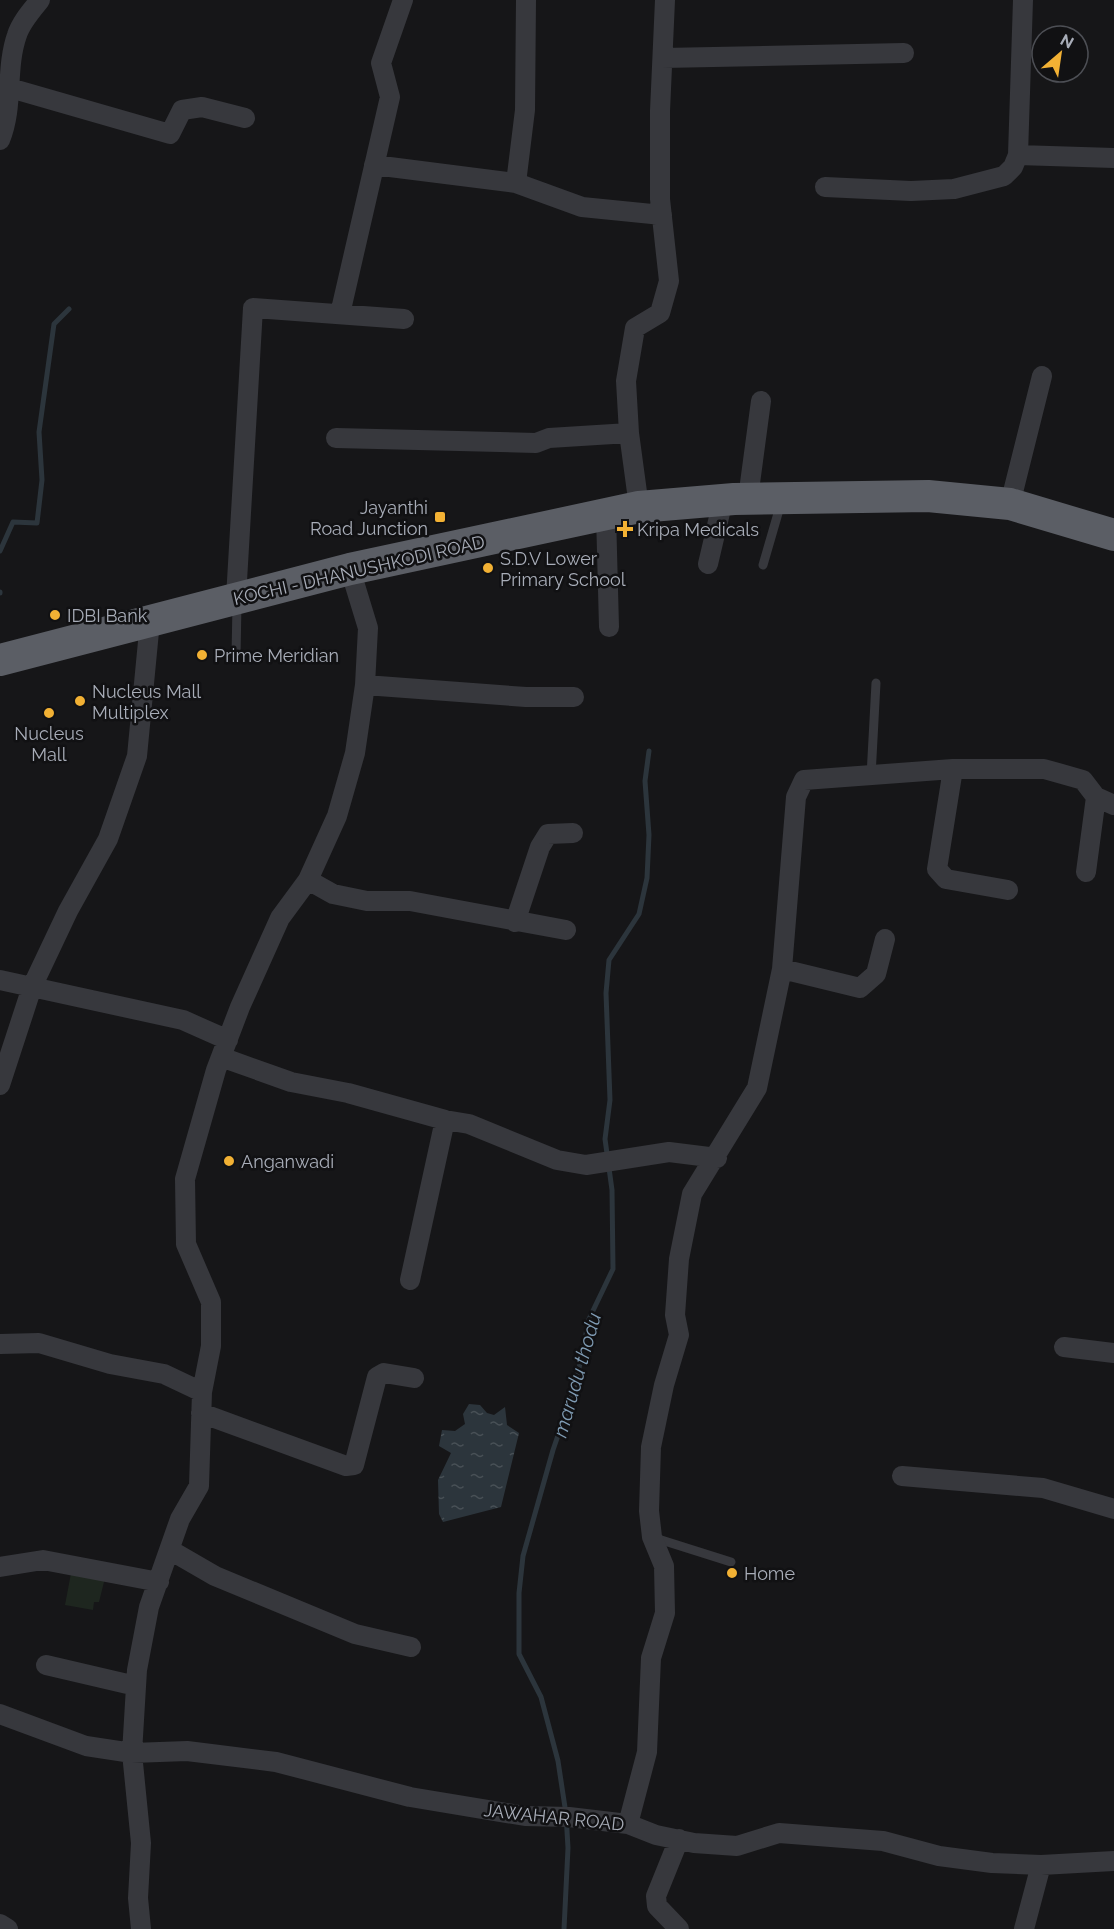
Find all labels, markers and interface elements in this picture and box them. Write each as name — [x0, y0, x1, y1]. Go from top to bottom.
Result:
north arrow — [1030, 24, 1090, 84]
text: N — [1057, 30, 1077, 53]
place label: Jayanthi Road Junction — [310, 497, 428, 539]
marker: Jayanthi Road Junction — [433, 510, 447, 524]
place label: Kripa Medicals — [637, 519, 759, 540]
marker: Kripa Medicals — [618, 522, 632, 536]
street label: KOCHI - DHANUSHKODI ROAD — [231, 531, 487, 609]
place label: S.D.V Lower Primary School — [500, 548, 626, 590]
marker: S.D.V Lower Primary School — [481, 561, 495, 575]
place label: IDBI Bank — [67, 605, 148, 626]
marker: IDBI Bank — [48, 608, 62, 622]
place label: Prime Meridian — [214, 645, 339, 666]
marker: Prime Meridian — [195, 648, 209, 662]
place label: Nucleus Mall Multiplex — [92, 681, 201, 723]
marker: Nucleus Mall Multiplex — [73, 694, 87, 708]
marker: Nucleus Mall — [42, 706, 56, 720]
place label: Nucleus Mall — [14, 723, 84, 765]
place label: Anganwadi — [241, 1151, 334, 1172]
marker: Anganwadi — [222, 1154, 236, 1168]
water label: marudu thodu — [548, 1310, 606, 1440]
place label: Home — [744, 1563, 795, 1584]
marker: Home — [725, 1566, 739, 1580]
street label: JAWAHAR ROAD — [483, 1799, 625, 1835]

